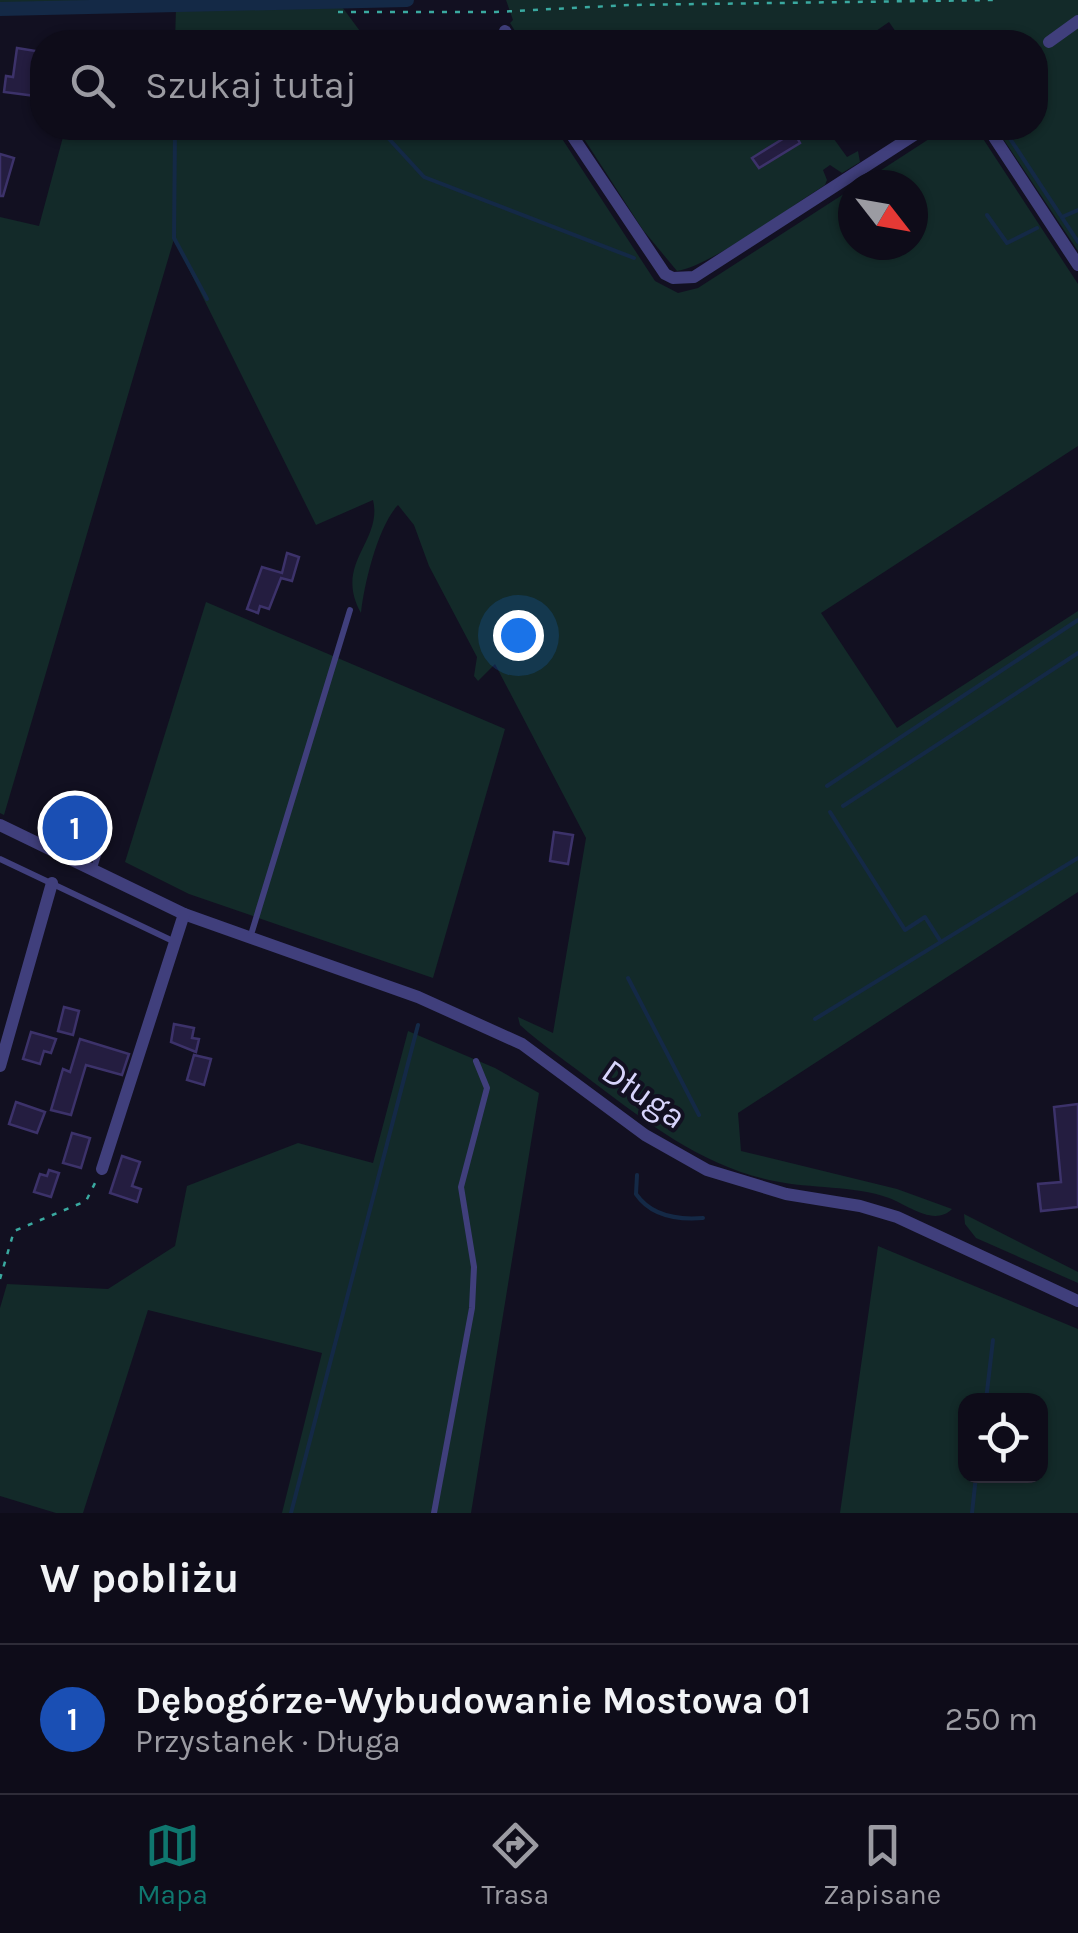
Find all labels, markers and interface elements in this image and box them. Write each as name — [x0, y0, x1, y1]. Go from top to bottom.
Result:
search box — [30, 30, 1048, 140]
icon: search — [65, 58, 120, 113]
text: Szukaj tutaj — [145, 63, 357, 108]
north arrow — [838, 170, 928, 260]
your location — [493, 610, 544, 661]
pin: 1 — [42, 790, 108, 866]
street label: Długa — [594, 1051, 694, 1137]
map controls — [958, 1393, 1048, 1483]
button: locate — [958, 1393, 1048, 1483]
text: W pobliżu — [40, 1553, 239, 1603]
text: Dębogórze-Wybudowanie Mostowa 01 — [135, 1678, 811, 1723]
text: 1 — [67, 1701, 78, 1738]
text: 250 m — [945, 1701, 1038, 1738]
text: Przystanek · Długa — [135, 1723, 401, 1760]
tab: Mapa — [137, 1818, 208, 1911]
tab: Trasa — [482, 1818, 549, 1911]
tab: Zapisane — [823, 1818, 941, 1911]

